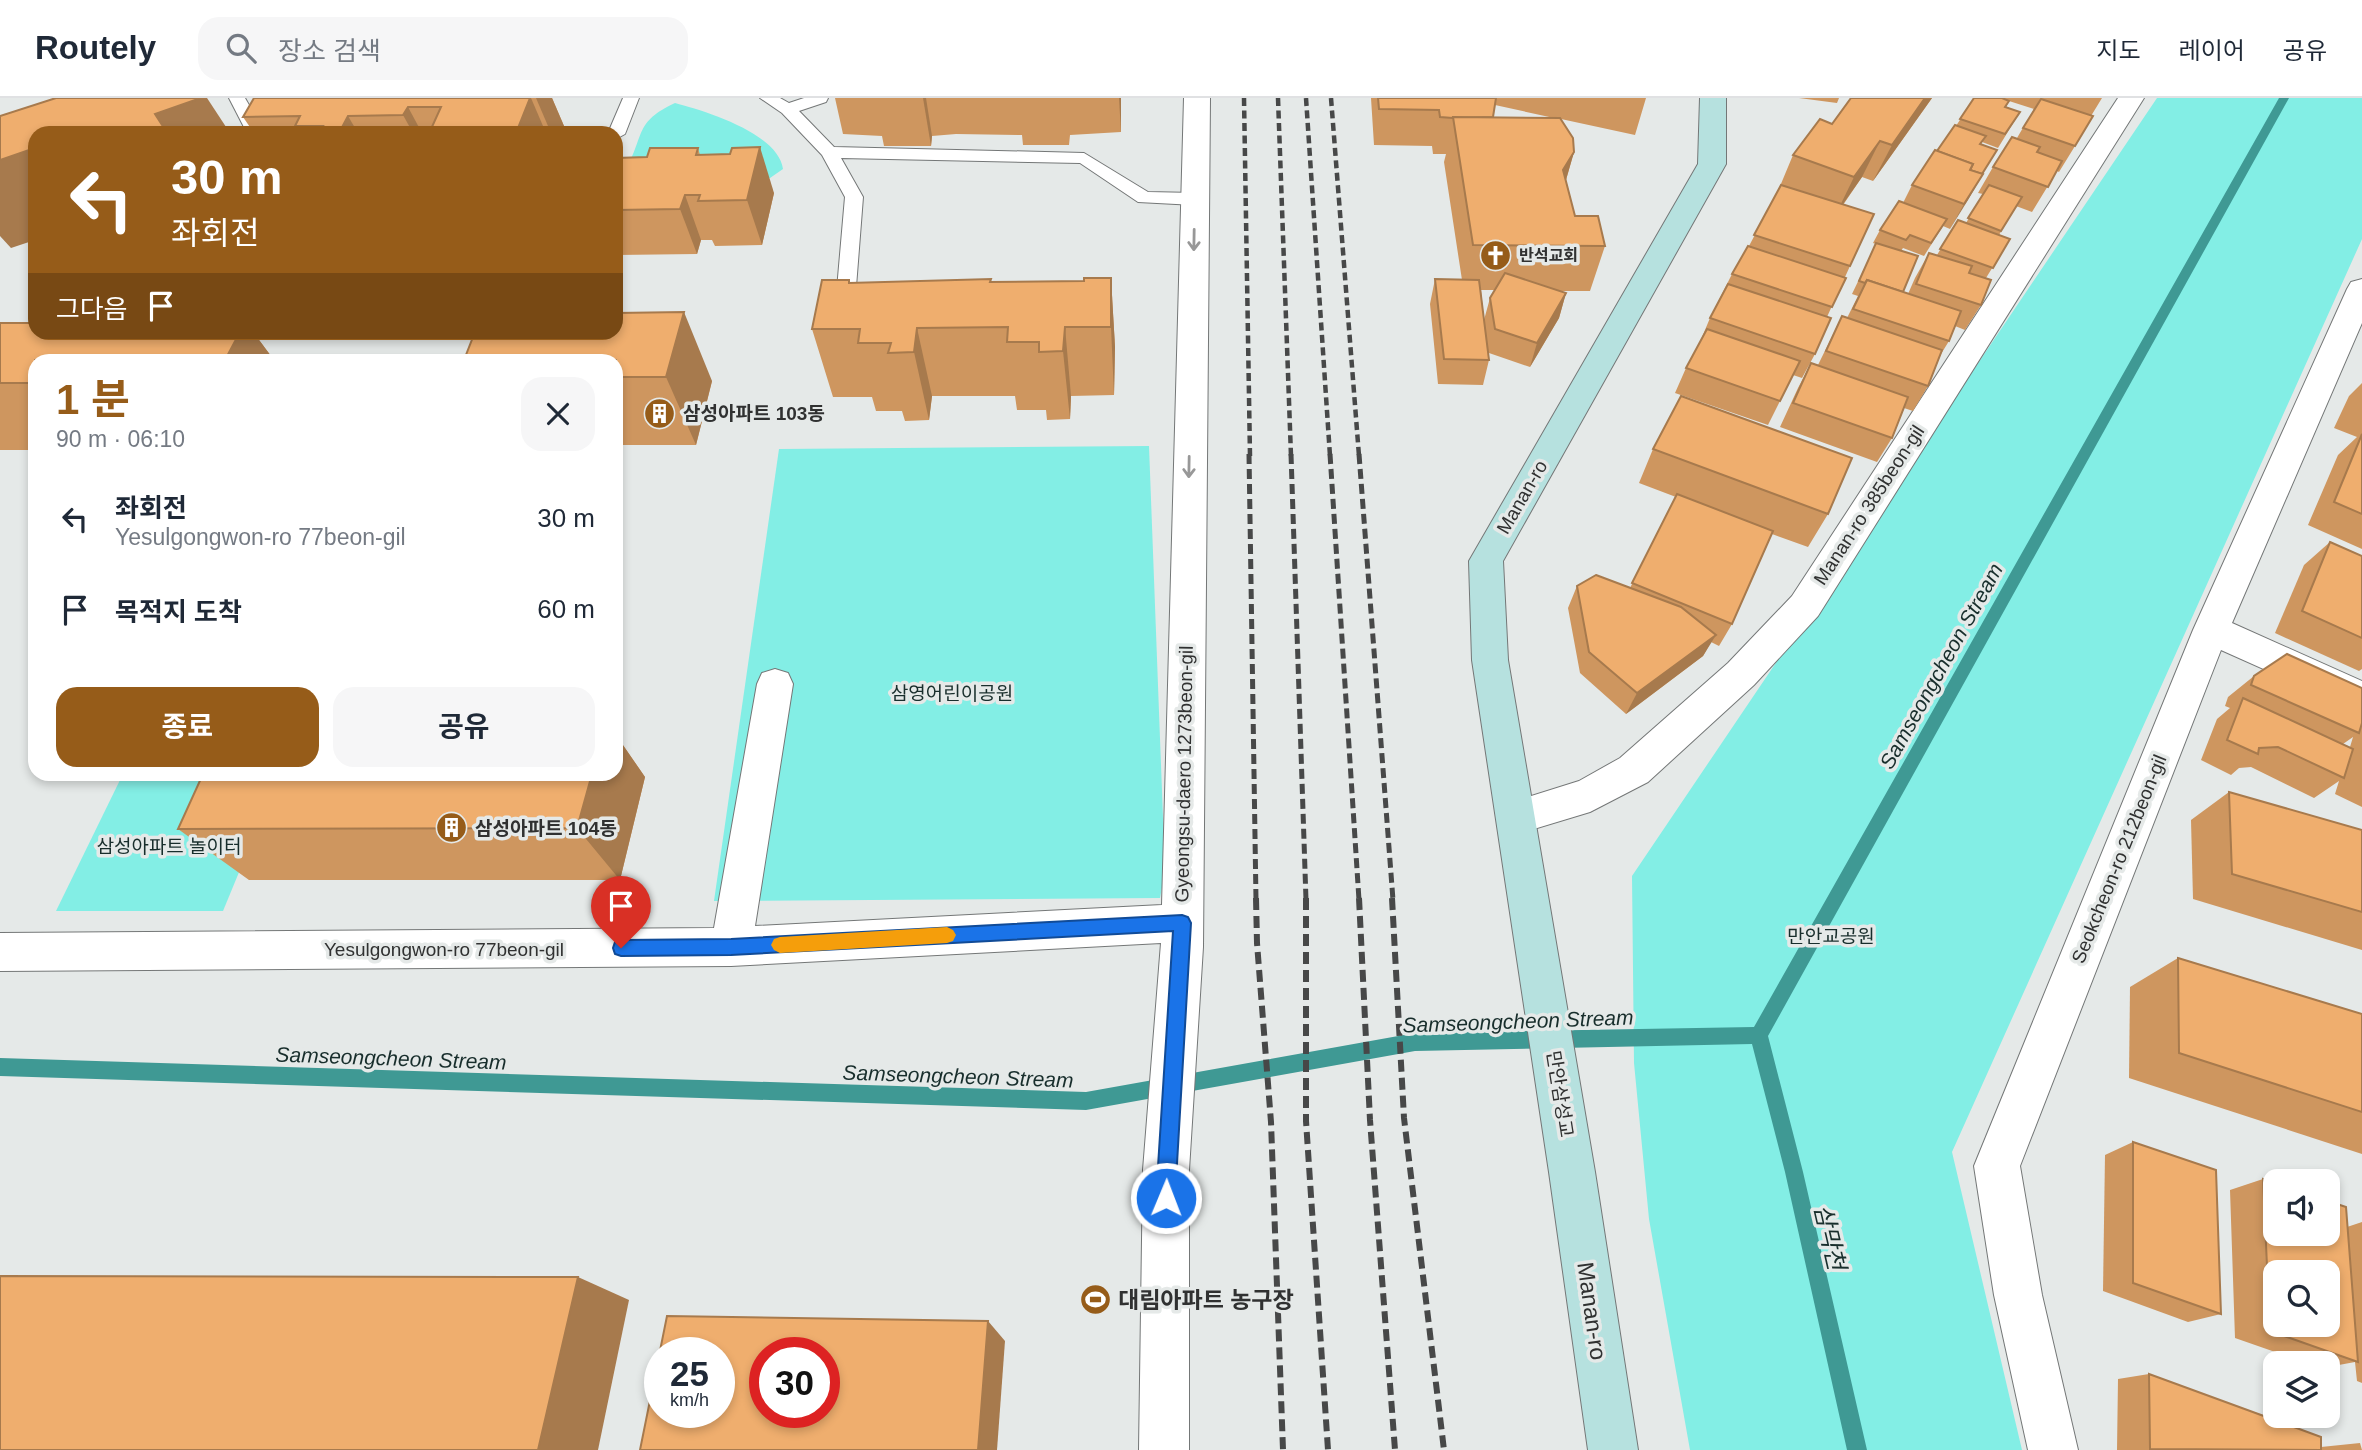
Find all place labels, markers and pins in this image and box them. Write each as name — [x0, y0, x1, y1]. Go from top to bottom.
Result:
church icon: 반석교회 — [1479, 238, 1513, 272]
place label: 반석교회 — [1519, 247, 1578, 264]
building icon: 삼성아파트 103동 — [643, 396, 677, 430]
place label: 삼성아파트 103동 — [683, 403, 825, 424]
building icon: 삼성아파트 104동 — [435, 811, 469, 845]
place label: 삼성아파트 104동 — [475, 818, 617, 839]
pin — [591, 876, 651, 948]
sports icon: 대림아파트 농구장 — [1078, 1283, 1112, 1317]
place label: 대림아파트 농구장 — [1118, 1287, 1294, 1313]

